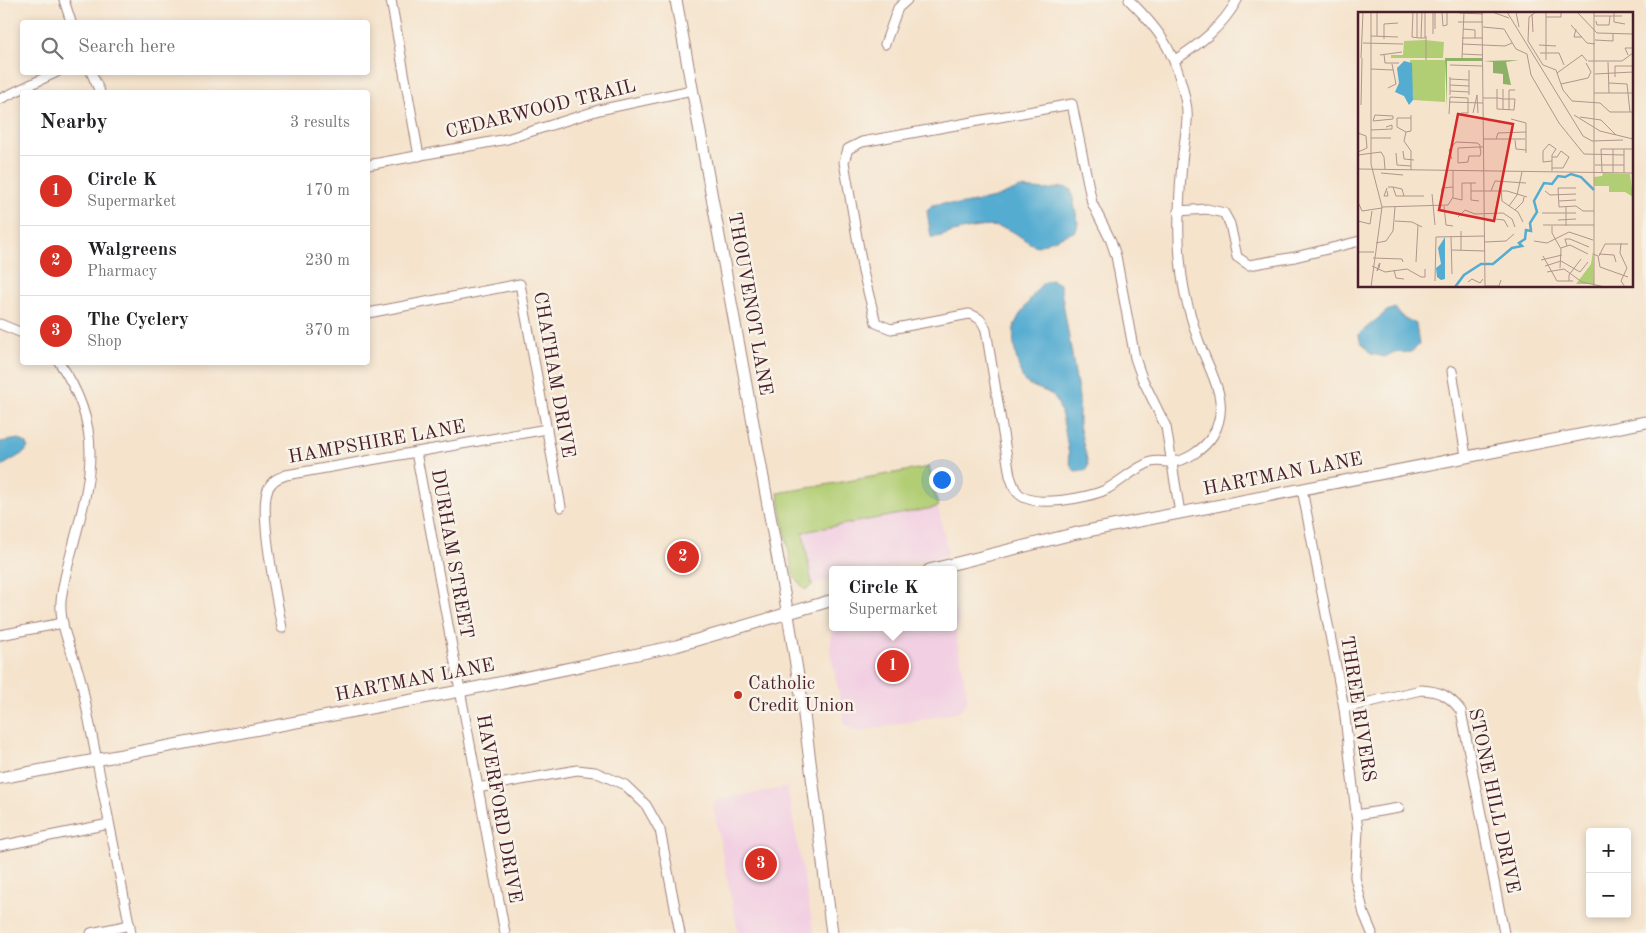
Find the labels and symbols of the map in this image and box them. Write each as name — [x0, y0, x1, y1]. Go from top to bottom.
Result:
inset map — [1358, 12, 1634, 288]
street label: CEDARWOOD TRAIL — [444, 77, 638, 143]
street label: THOUVENOT LANE — [724, 211, 774, 397]
street label: CHATHAM DRIVE — [529, 290, 577, 460]
street label: HAMPSHIRE LANE — [287, 418, 467, 468]
street label: HARTMAN LANE — [1202, 450, 1364, 500]
your location — [929, 467, 955, 493]
street label: DURHAM STREET — [427, 468, 475, 640]
pin: 2 — [667, 538, 699, 576]
street label: THREE RIVERS — [1336, 634, 1378, 784]
pin: 1 — [877, 647, 909, 685]
street label: HARTMAN LANE — [334, 656, 496, 706]
place label: Catholic Credit Union — [748, 675, 854, 716]
marker: Catholic Credit Union — [732, 689, 744, 701]
street label: STONE HILL DRIVE — [1464, 707, 1522, 895]
street label: HAVERFORD DRIVE — [472, 713, 524, 905]
pin: 3 — [745, 845, 777, 883]

